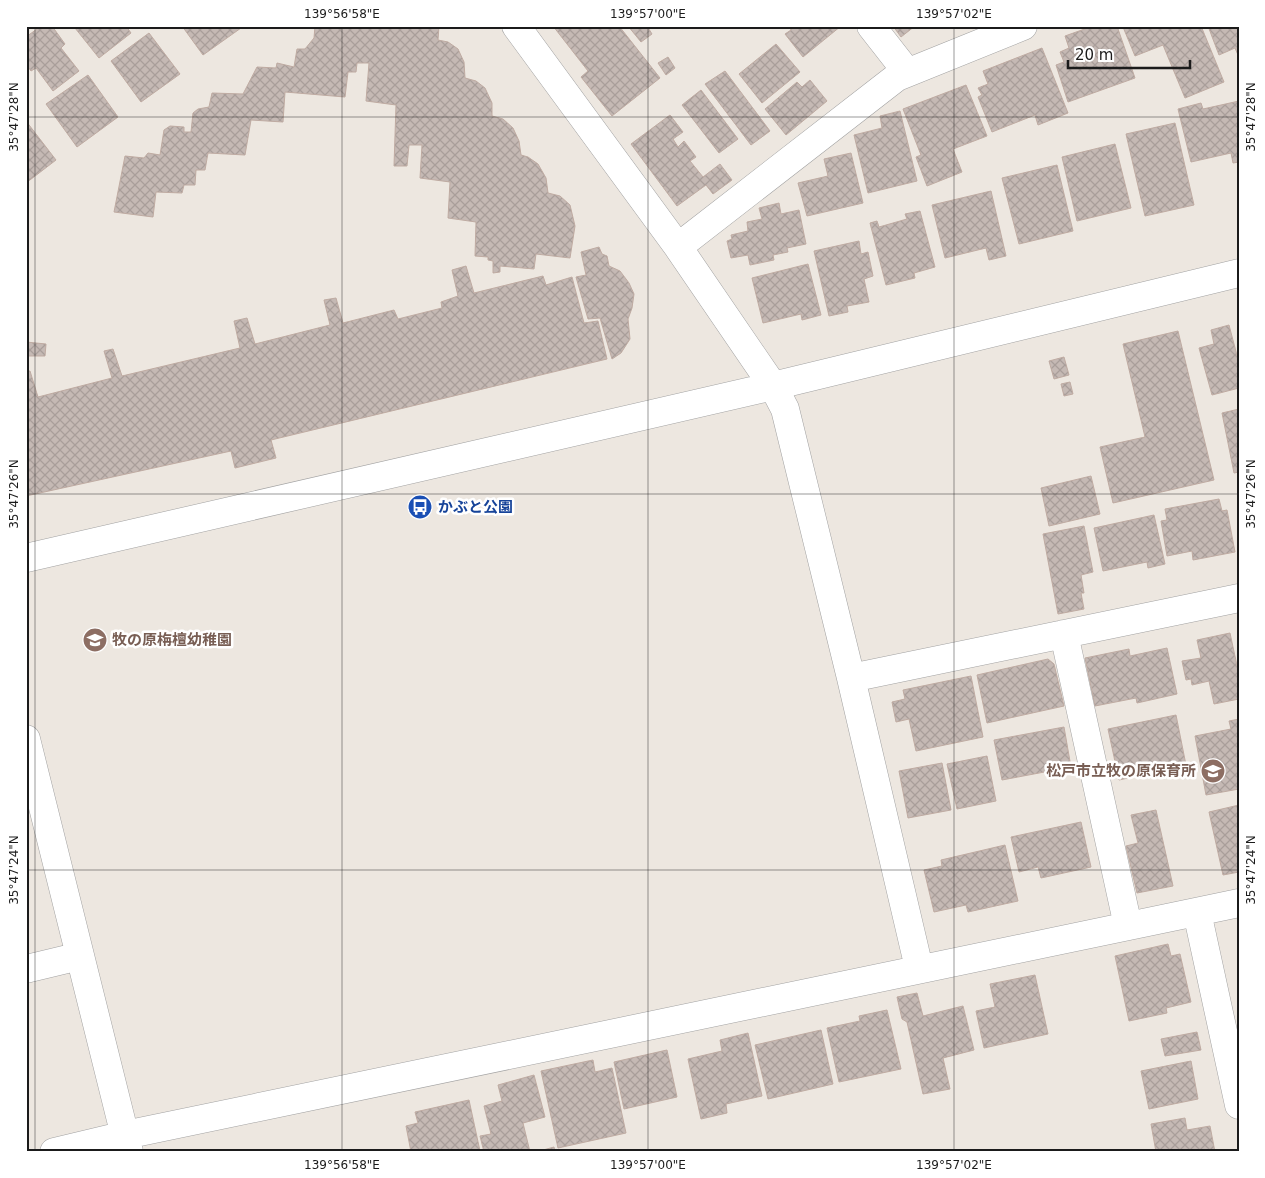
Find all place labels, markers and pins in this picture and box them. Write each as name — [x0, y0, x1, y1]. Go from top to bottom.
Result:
bus stop icon: かぶと公園 — [407, 494, 433, 520]
place label: かぶと公園 — [438, 498, 513, 516]
school or university icon: 牧の原栴檀幼稚園 — [82, 627, 108, 653]
place label: 牧の原栴檀幼稚園 — [112, 631, 232, 649]
school or university icon: 松戸市立牧の原保育所 — [1200, 758, 1226, 784]
place label: 松戸市立牧の原保育所 — [1046, 762, 1196, 780]

